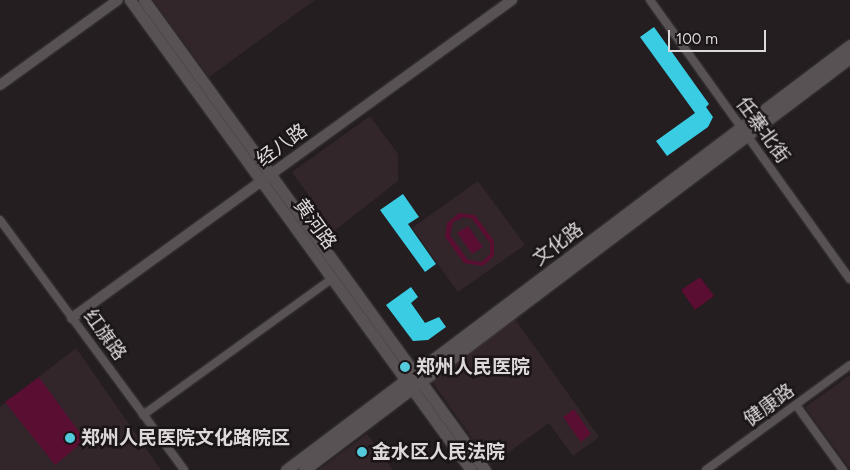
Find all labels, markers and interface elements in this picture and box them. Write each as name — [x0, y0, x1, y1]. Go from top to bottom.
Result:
scale bar — [670, 20, 768, 52]
text: 100 m — [676, 30, 718, 48]
street label: 任寨北街 — [731, 93, 795, 167]
street label: 经八路 — [252, 119, 312, 171]
street label: 黄河路 — [289, 194, 341, 254]
street label: 文化路 — [528, 218, 588, 270]
street label: 红旗路 — [79, 305, 131, 365]
place label: 郑州人民医院 — [416, 356, 530, 378]
marker: 郑州人民医院 — [398, 360, 412, 374]
street label: 健康路 — [739, 379, 799, 431]
place label: 郑州人民医院文化路院区 — [81, 427, 290, 449]
marker: 郑州人民医院文化路院区 — [63, 431, 77, 445]
place label: 金水区人民法院 — [372, 441, 505, 463]
marker: 金水区人民法院 — [356, 446, 368, 458]

